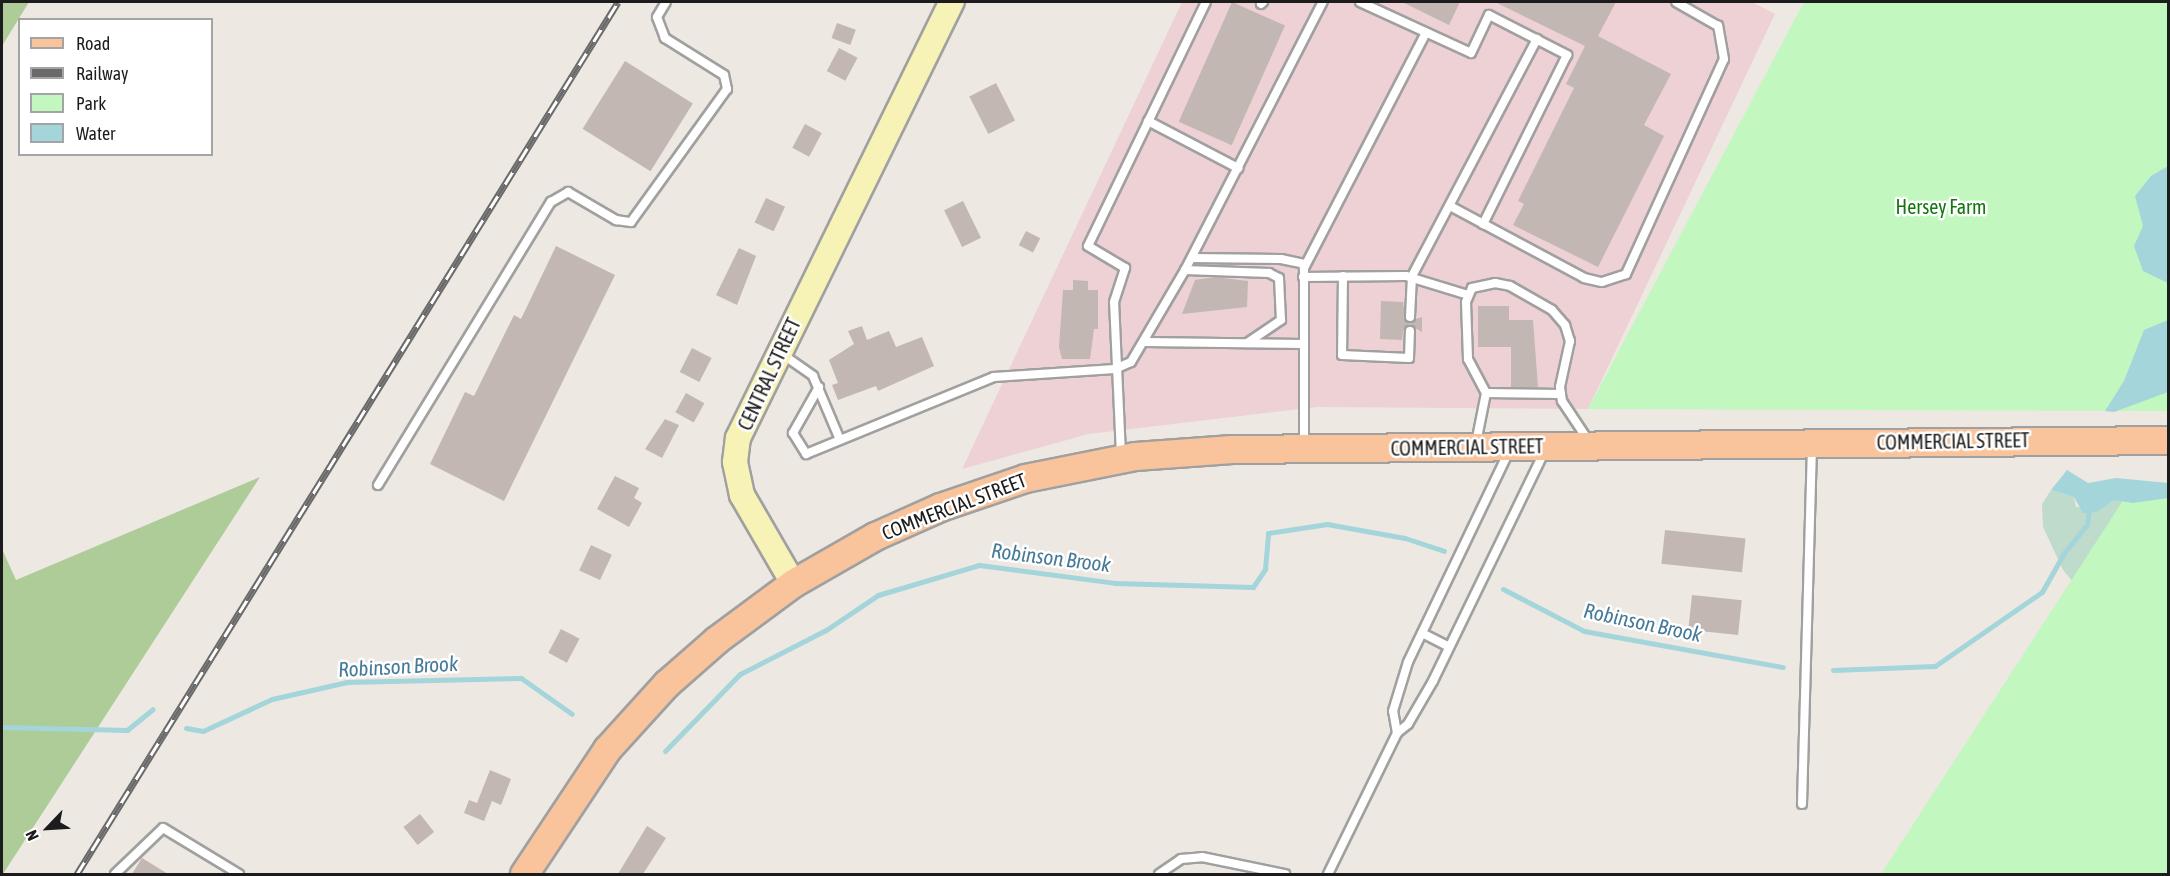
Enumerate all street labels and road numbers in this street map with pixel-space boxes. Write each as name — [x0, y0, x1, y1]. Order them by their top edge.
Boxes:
street label: CENTRAL STREET — [732, 314, 806, 434]
street label: COMMERCIAL STREET — [1876, 428, 2030, 454]
street label: COMMERCIAL STREET — [1390, 434, 1544, 460]
street label: COMMERCIAL STREET — [878, 467, 1030, 545]

